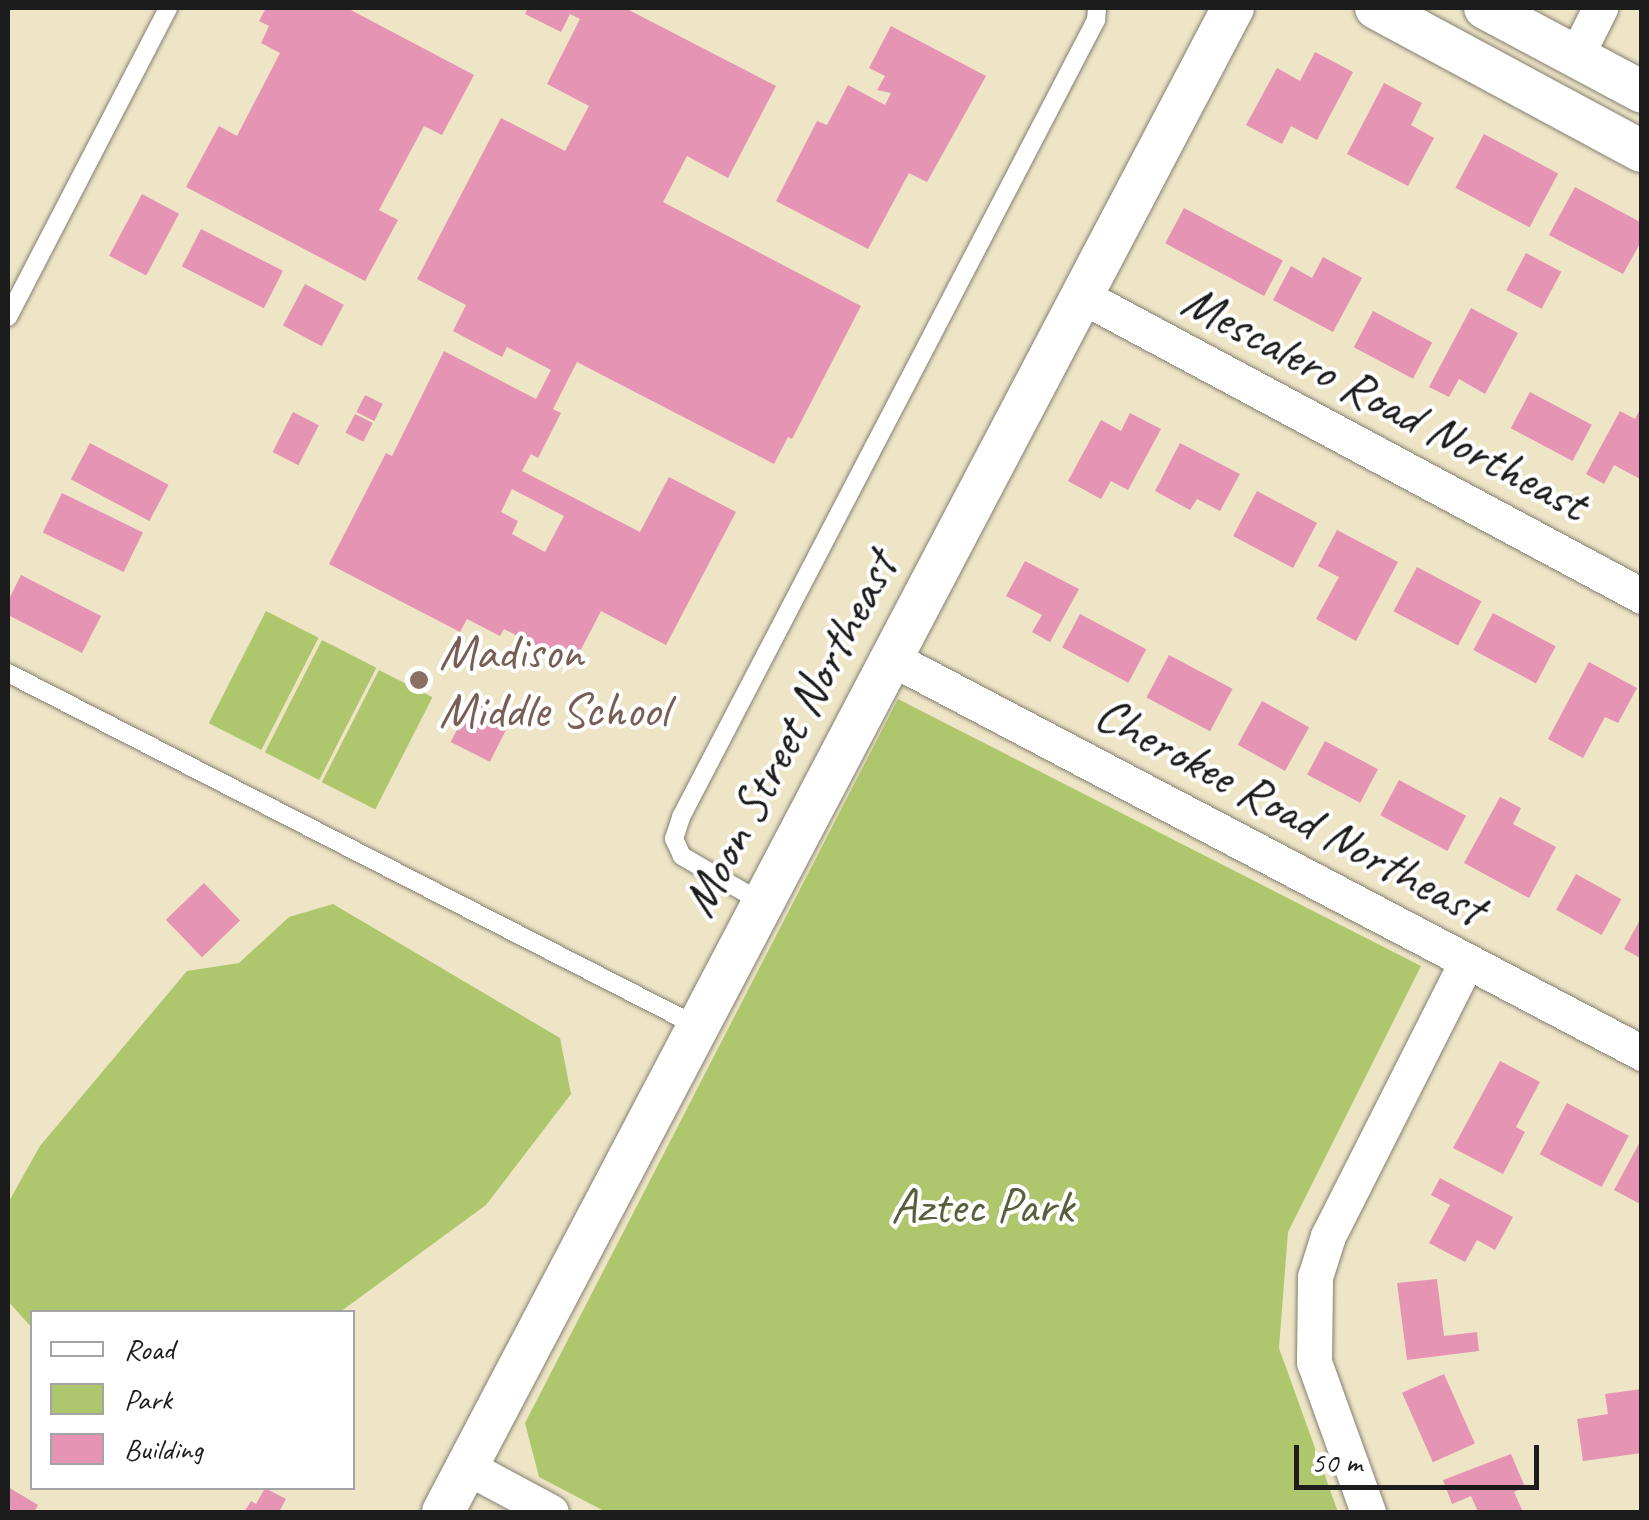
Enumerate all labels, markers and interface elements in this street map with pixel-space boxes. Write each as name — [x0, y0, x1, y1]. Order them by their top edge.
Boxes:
street label: Mescalero Road Northeast — [1172, 270, 1598, 534]
street label: Moon Street Northeast — [668, 542, 910, 926]
place label: Madison Middle School — [439, 621, 668, 738]
marker: Madison Middle School — [408, 669, 430, 691]
street label: Cherokee Road Northeast — [1085, 683, 1495, 939]
park label: Aztec Park — [890, 1176, 1074, 1236]
legend — [30, 1310, 355, 1490]
text: Road — [124, 1330, 174, 1368]
text: Park — [124, 1380, 172, 1418]
scale bar — [1299, 1425, 1544, 1487]
text: Building — [124, 1430, 203, 1468]
text: 50 m — [1311, 1443, 1362, 1481]

